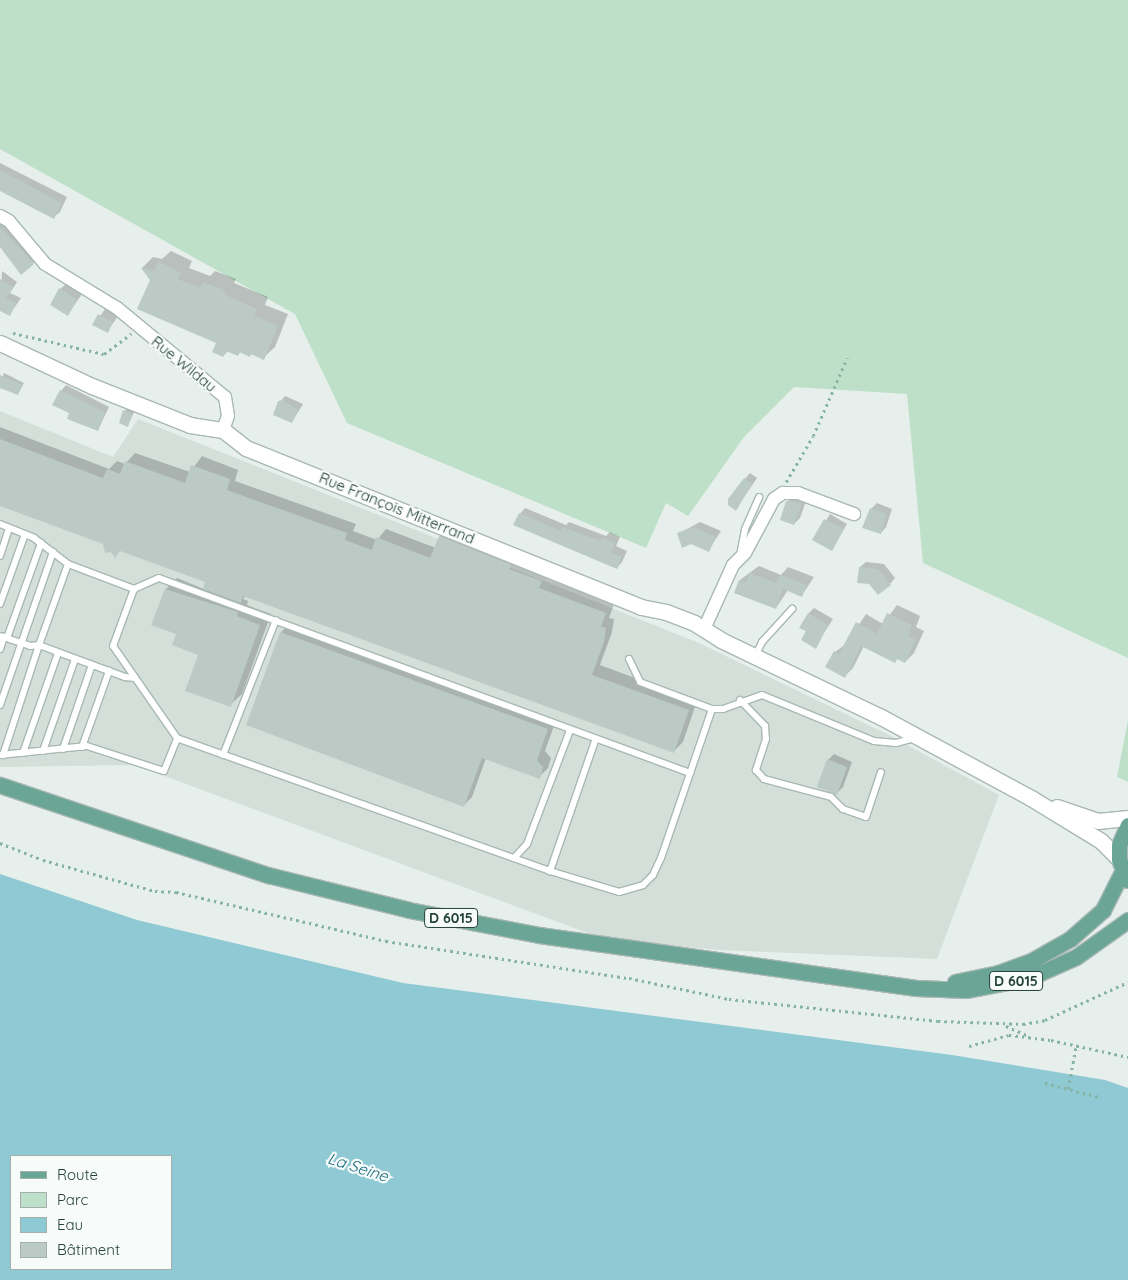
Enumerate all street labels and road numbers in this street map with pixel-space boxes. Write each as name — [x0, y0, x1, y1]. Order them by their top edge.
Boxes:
street label: Rue Wildau — [148, 332, 220, 396]
street label: Rue François Mitterrand — [317, 469, 477, 547]
road number: D 6015 — [424, 906, 478, 930]
road number: D 6015 — [988, 969, 1044, 992]

